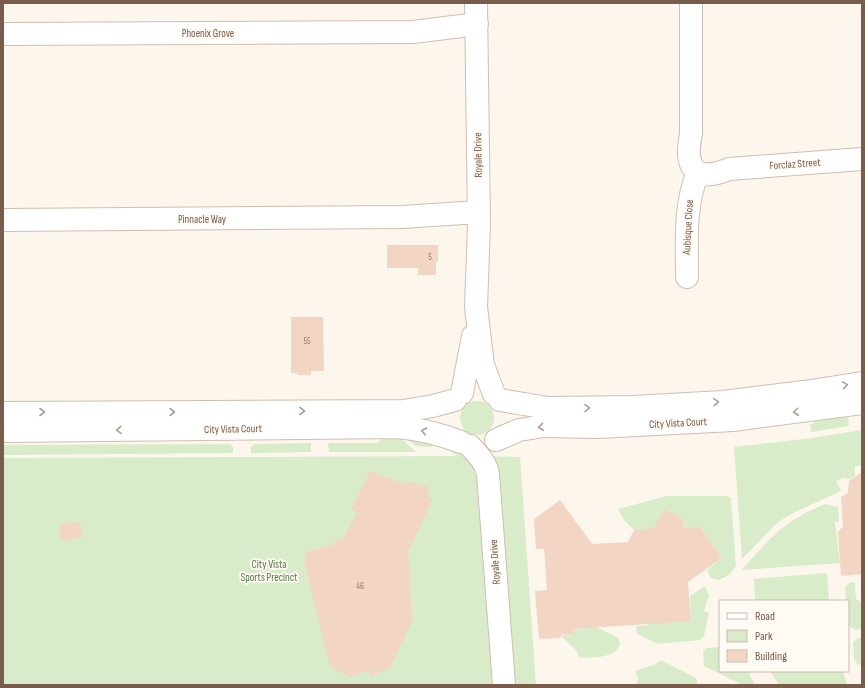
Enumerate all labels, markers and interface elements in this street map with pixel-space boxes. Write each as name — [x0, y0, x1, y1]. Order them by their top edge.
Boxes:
street label: Phoenix Grove — [182, 27, 234, 40]
street label: Royale Drive — [471, 132, 485, 178]
street label: Forclaz Street — [769, 156, 822, 172]
street label: Aubisque Close — [680, 199, 696, 256]
street label: Pinnacle Way — [178, 213, 227, 226]
house number: 5 — [428, 252, 432, 263]
house number: 55 — [303, 336, 311, 347]
one-way arrow — [842, 381, 848, 390]
one-way arrow — [713, 398, 719, 407]
one-way arrow — [584, 404, 590, 412]
one-way arrow — [299, 407, 305, 415]
one-way arrow — [793, 407, 799, 416]
one-way arrow — [39, 408, 45, 417]
one-way arrow — [169, 408, 175, 416]
street label: City Vista Court — [649, 415, 708, 431]
street label: City Vista Court — [204, 422, 263, 436]
one-way arrow — [538, 422, 544, 431]
one-way arrow — [116, 426, 122, 434]
one-way arrow — [421, 427, 427, 435]
street label: Royale Drive — [487, 539, 503, 585]
park label: City Vista Sports Precinct — [241, 558, 298, 584]
house number: 46 — [356, 581, 364, 592]
legend — [719, 600, 849, 672]
text: Road — [755, 609, 775, 624]
text: Park — [755, 629, 773, 644]
text: Building — [755, 649, 787, 664]

